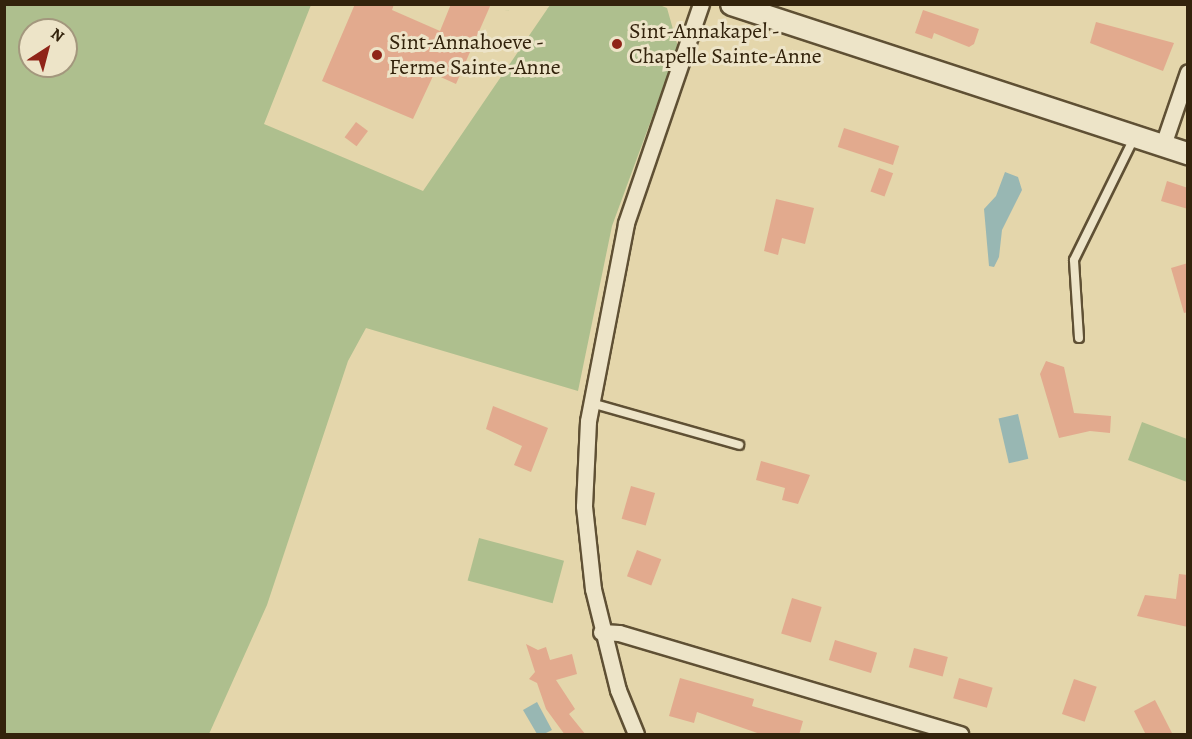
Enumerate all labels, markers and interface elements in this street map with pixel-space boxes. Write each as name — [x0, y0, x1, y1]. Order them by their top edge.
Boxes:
north arrow — [18, 18, 78, 78]
place label: Sint-Annakapel - Chapelle Sainte-Anne — [629, 18, 822, 70]
text: N — [46, 23, 69, 47]
place label: Sint-Annahoeve - Ferme Sainte-Anne — [389, 29, 561, 80]
marker: Sint-Annakapel - Chapelle Sainte-Anne — [610, 37, 624, 51]
marker: Sint-Annahoeve - Ferme Sainte-Anne — [370, 48, 384, 62]

